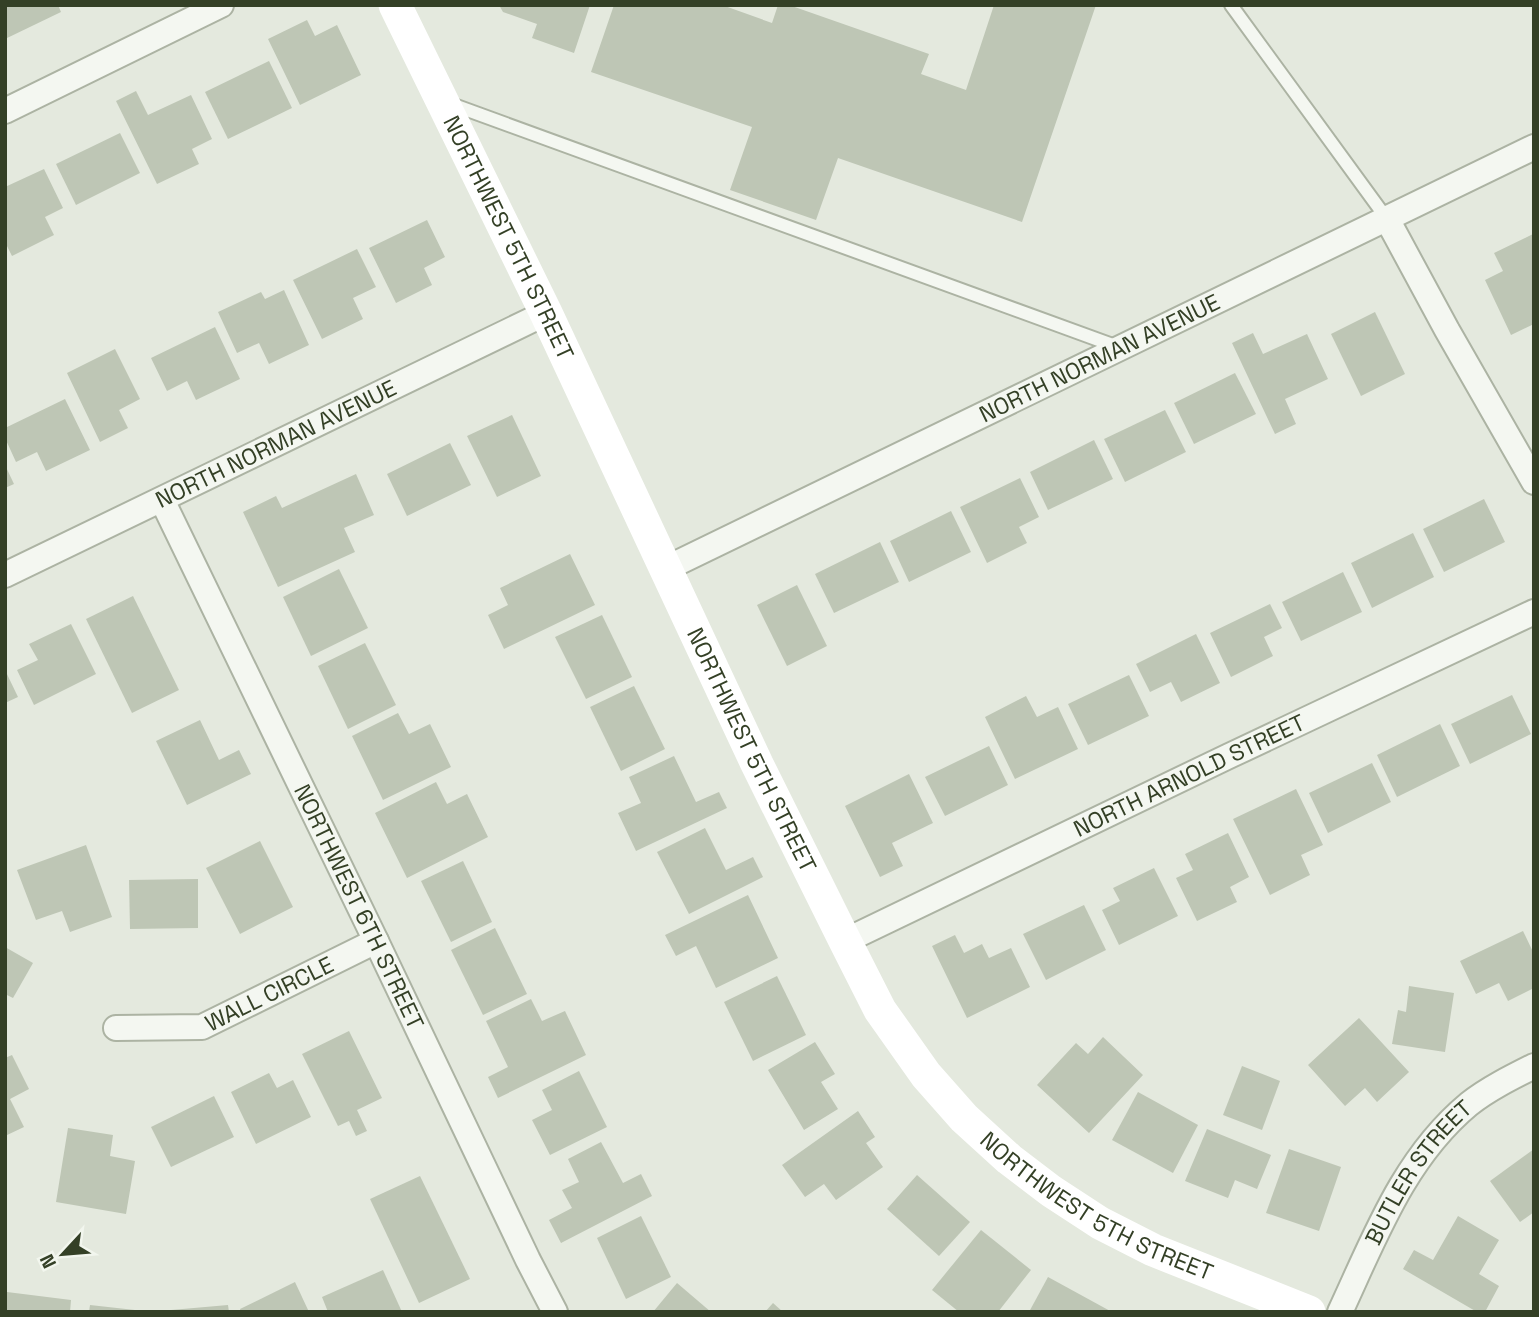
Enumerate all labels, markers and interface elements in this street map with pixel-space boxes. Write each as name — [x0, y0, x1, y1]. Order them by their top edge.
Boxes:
street label: NORTHWEST 5TH STREET — [437, 111, 581, 365]
street label: NORTH NORMAN AVENUE — [974, 287, 1225, 429]
street label: NORTH NORMAN AVENUE — [151, 373, 401, 515]
street label: NORTHWEST 5TH STREET — [680, 623, 823, 877]
street label: NORTH ARNOLD STREET — [1068, 707, 1310, 844]
street label: NORTHWEST 6TH STREET — [287, 779, 431, 1034]
street label: WALL CIRCLE — [200, 949, 339, 1038]
street label: BUTLER STREET — [1358, 1093, 1478, 1250]
street label: NORTHWEST 5TH STREET — [974, 1125, 1217, 1287]
north arrow — [28, 1219, 98, 1289]
text: N — [34, 1250, 62, 1272]

